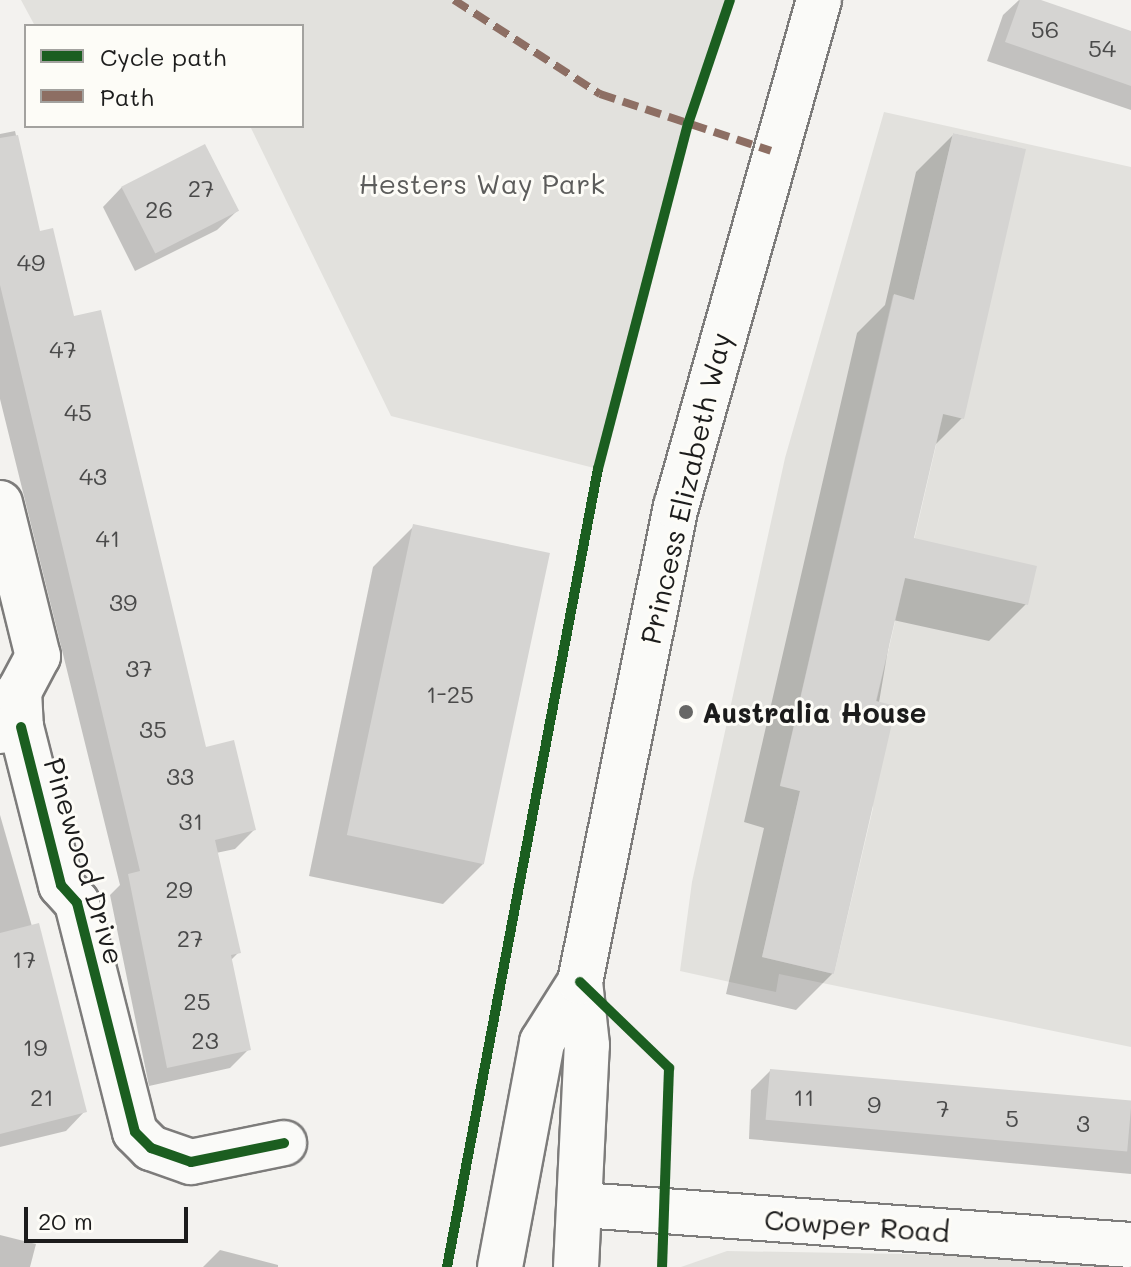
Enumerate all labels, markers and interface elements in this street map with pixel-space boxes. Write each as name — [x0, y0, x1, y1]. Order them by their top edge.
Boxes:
house number: 56 — [1031, 15, 1059, 43]
legend — [24, 24, 304, 128]
house number: 54 — [1088, 34, 1116, 62]
text: Cycle path — [100, 41, 226, 72]
text: Path — [100, 81, 154, 112]
park label: Hesters Way Park — [359, 166, 605, 200]
house number: 27 — [188, 174, 214, 202]
house number: 26 — [145, 195, 173, 223]
house number: 49 — [17, 248, 45, 276]
street label: Princess Elizabeth Way — [633, 329, 737, 647]
house number: 47 — [49, 335, 77, 363]
house number: 45 — [64, 398, 92, 426]
house number: 43 — [79, 462, 107, 490]
house number: 41 — [96, 524, 120, 552]
house number: 39 — [109, 588, 137, 616]
house number: 37 — [125, 654, 153, 682]
house number: 1-25 — [426, 680, 474, 708]
place label: Australia House — [702, 695, 927, 729]
marker: Australia House — [677, 703, 695, 721]
house number: 35 — [139, 715, 167, 743]
street label: Pinewood Drive — [38, 754, 132, 968]
house number: 33 — [166, 762, 194, 790]
house number: 31 — [179, 807, 203, 835]
house number: 29 — [165, 875, 193, 903]
house number: 27 — [177, 924, 203, 952]
house number: 17 — [12, 945, 36, 973]
house number: 25 — [183, 987, 211, 1015]
house number: 23 — [191, 1026, 219, 1054]
house number: 19 — [23, 1033, 47, 1061]
house number: 21 — [30, 1083, 54, 1111]
house number: 11 — [793, 1083, 815, 1111]
house number: 9 — [867, 1090, 881, 1118]
house number: 7 — [936, 1094, 950, 1122]
house number: 5 — [1005, 1104, 1019, 1132]
house number: 3 — [1076, 1109, 1090, 1137]
scale bar — [28, 1191, 192, 1241]
street label: Cowper Road — [763, 1202, 951, 1248]
text: 20 m — [38, 1205, 93, 1236]

